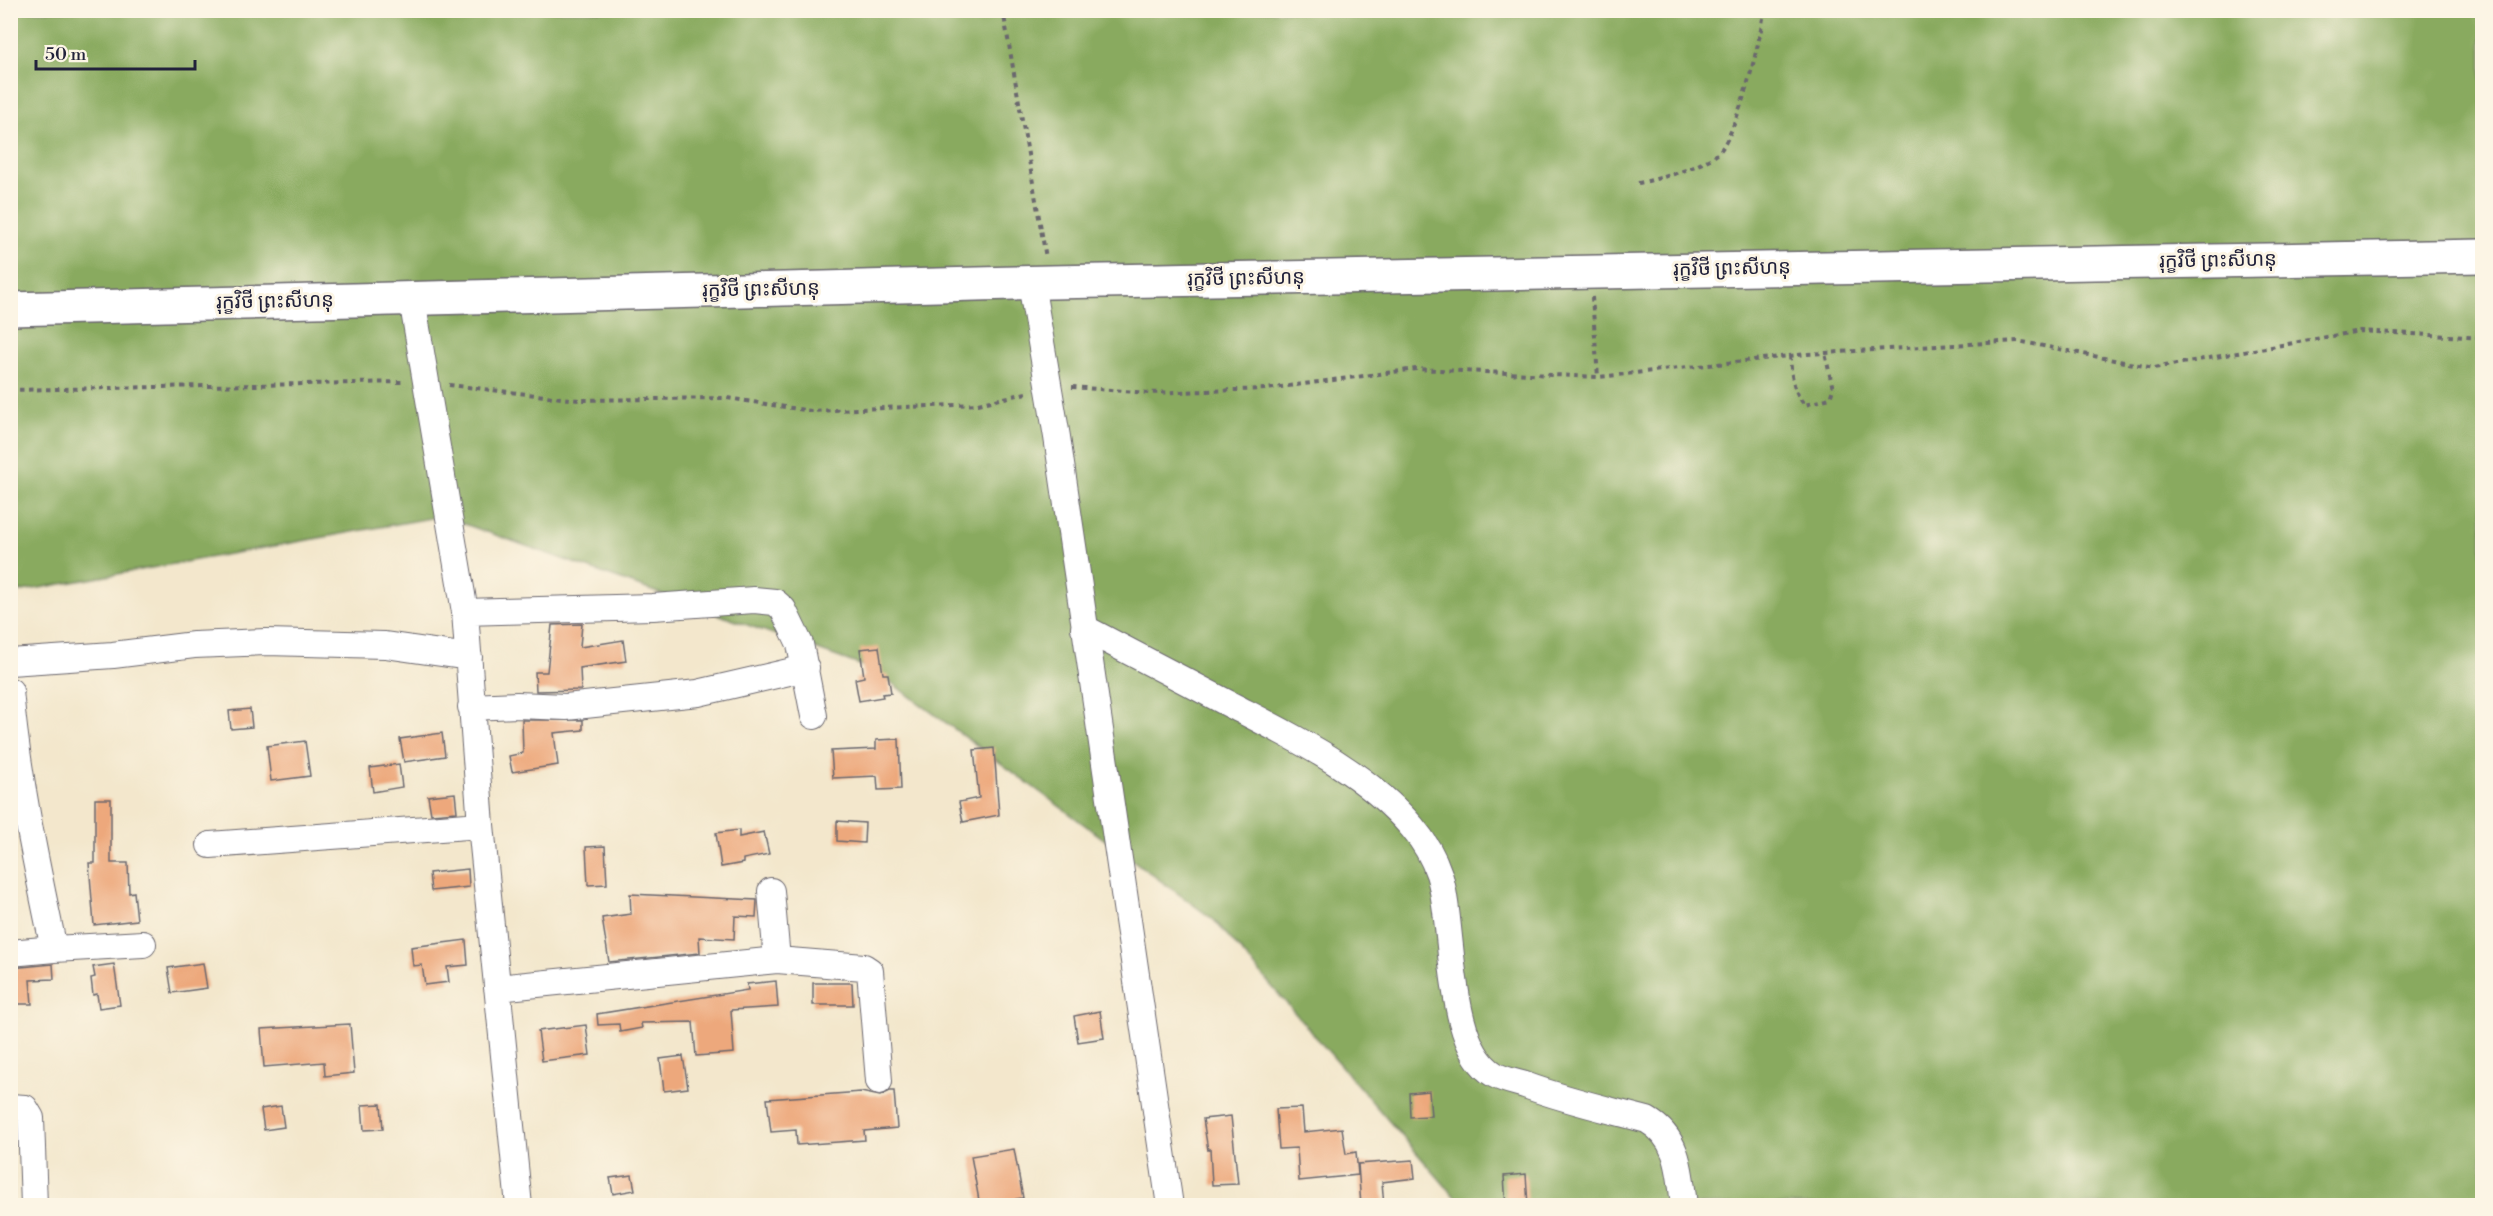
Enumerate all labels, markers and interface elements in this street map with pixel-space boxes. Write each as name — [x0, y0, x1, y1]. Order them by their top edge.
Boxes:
scale bar — [36, 33, 195, 71]
text: 50 m — [45, 43, 87, 66]
street label: រុក្ខវិថី ព្រះសីហនុ — [2159, 246, 2277, 275]
street label: រុក្ខវិថី ព្រះសីហនុ — [1673, 254, 1791, 283]
street label: រុក្ខវិថី ព្រះសីហនុ — [1187, 264, 1305, 293]
street label: រុក្ខវិថី ព្រះសីហនុ — [702, 275, 820, 304]
street label: រុក្ខវិថី ព្រះសីហនុ — [216, 287, 334, 316]

